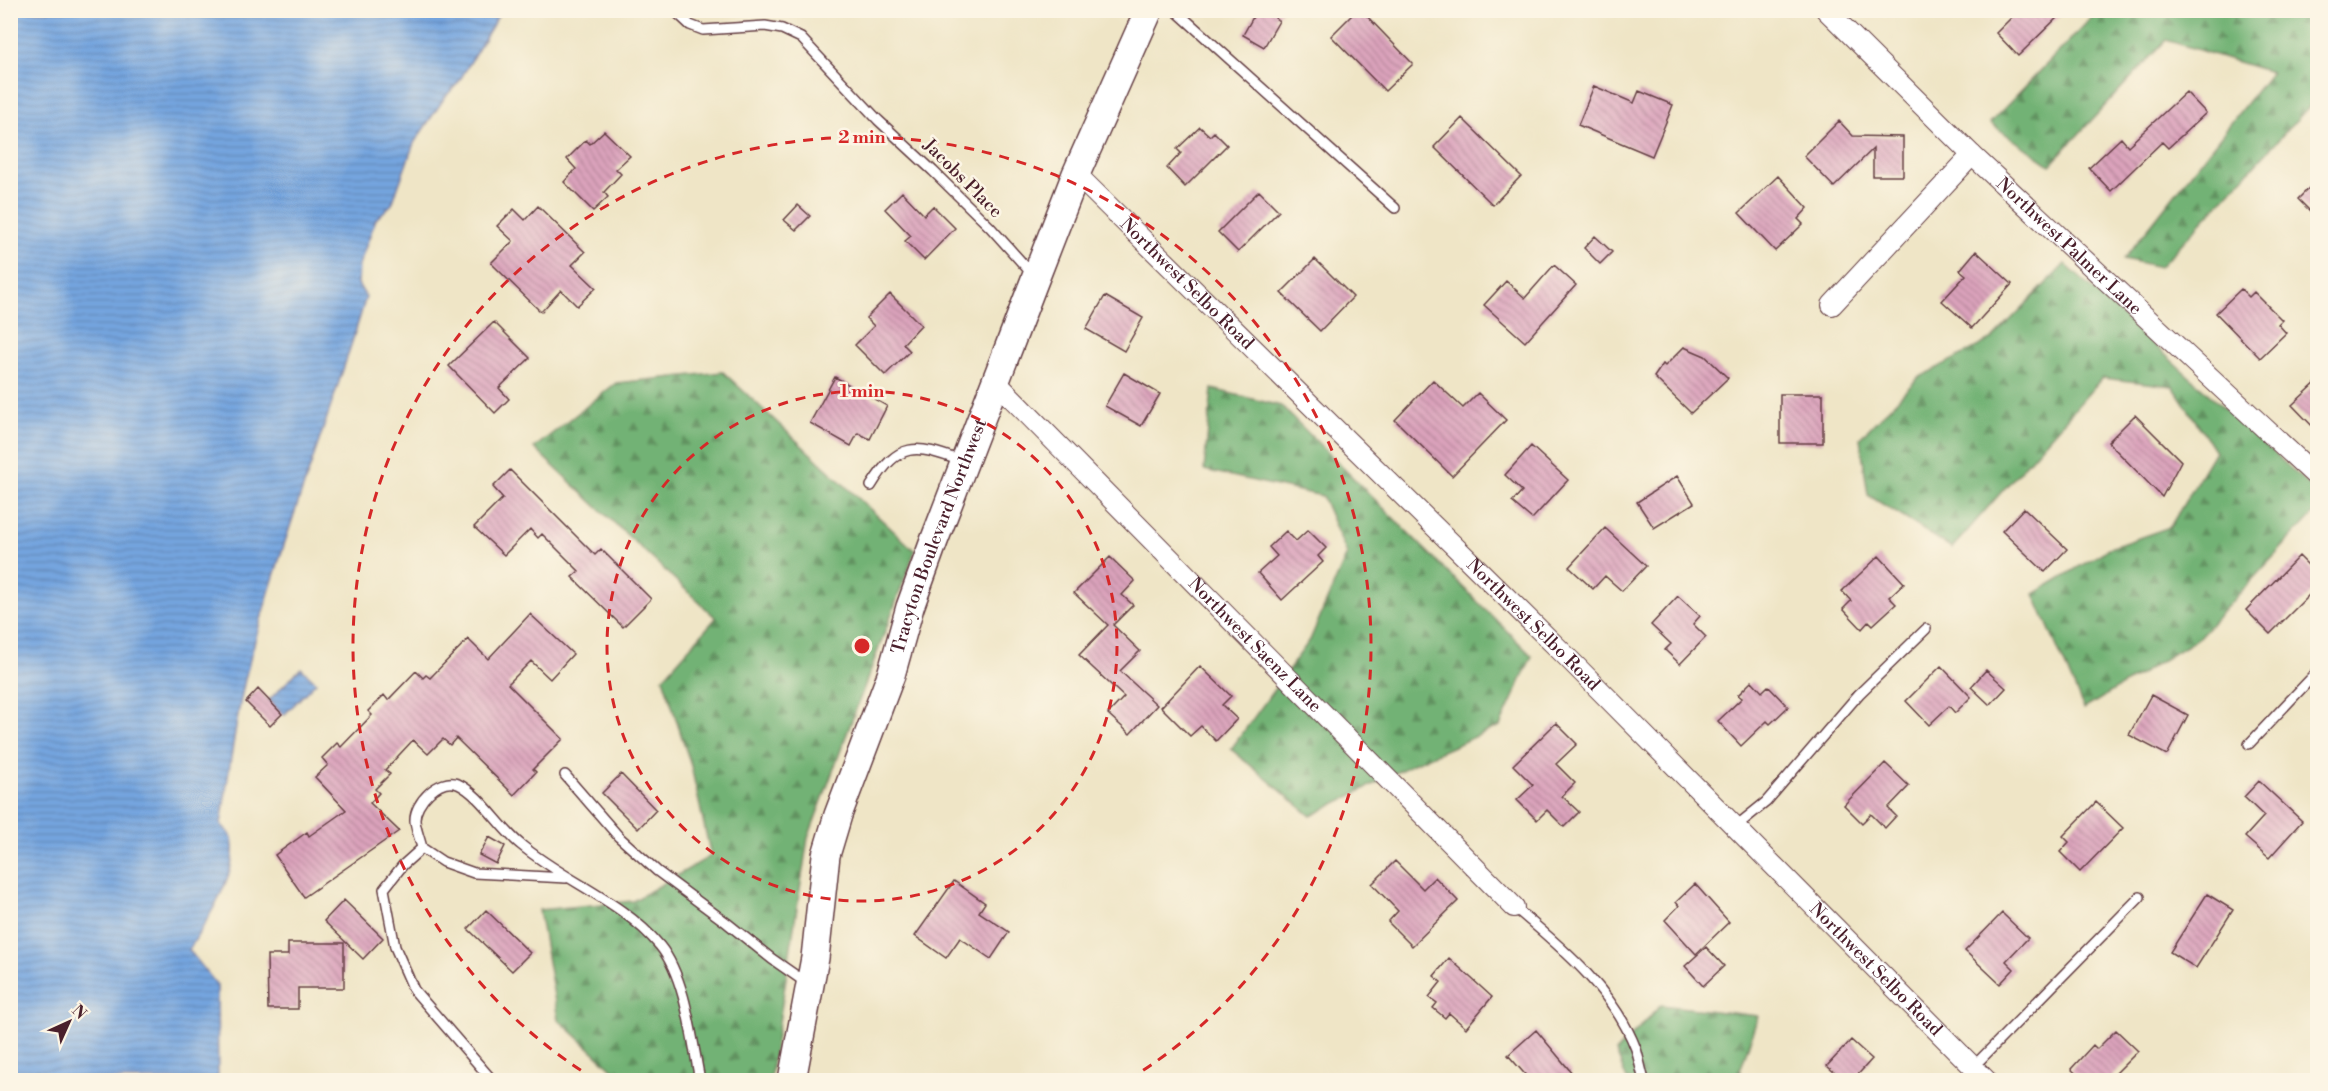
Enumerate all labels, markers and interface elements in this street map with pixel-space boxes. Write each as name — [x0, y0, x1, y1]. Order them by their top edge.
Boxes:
text: 2 min — [838, 126, 886, 149]
street label: Jacobs Place — [917, 133, 1007, 223]
street label: Northwest Palmer Lane — [1991, 173, 2147, 320]
street label: Northwest Selbo Road — [1115, 213, 1259, 355]
text: 1 min — [840, 380, 884, 403]
street label: Tracyton Boulevard Northwest — [886, 415, 992, 657]
street label: Northwest Selbo Road — [1461, 554, 1605, 696]
street label: Northwest Saenz Lane — [1183, 573, 1327, 717]
centre of rings — [852, 636, 872, 656]
street label: Northwest Selbo Road — [1805, 898, 1947, 1042]
north arrow — [39, 992, 99, 1052]
text: N — [67, 1001, 91, 1024]

